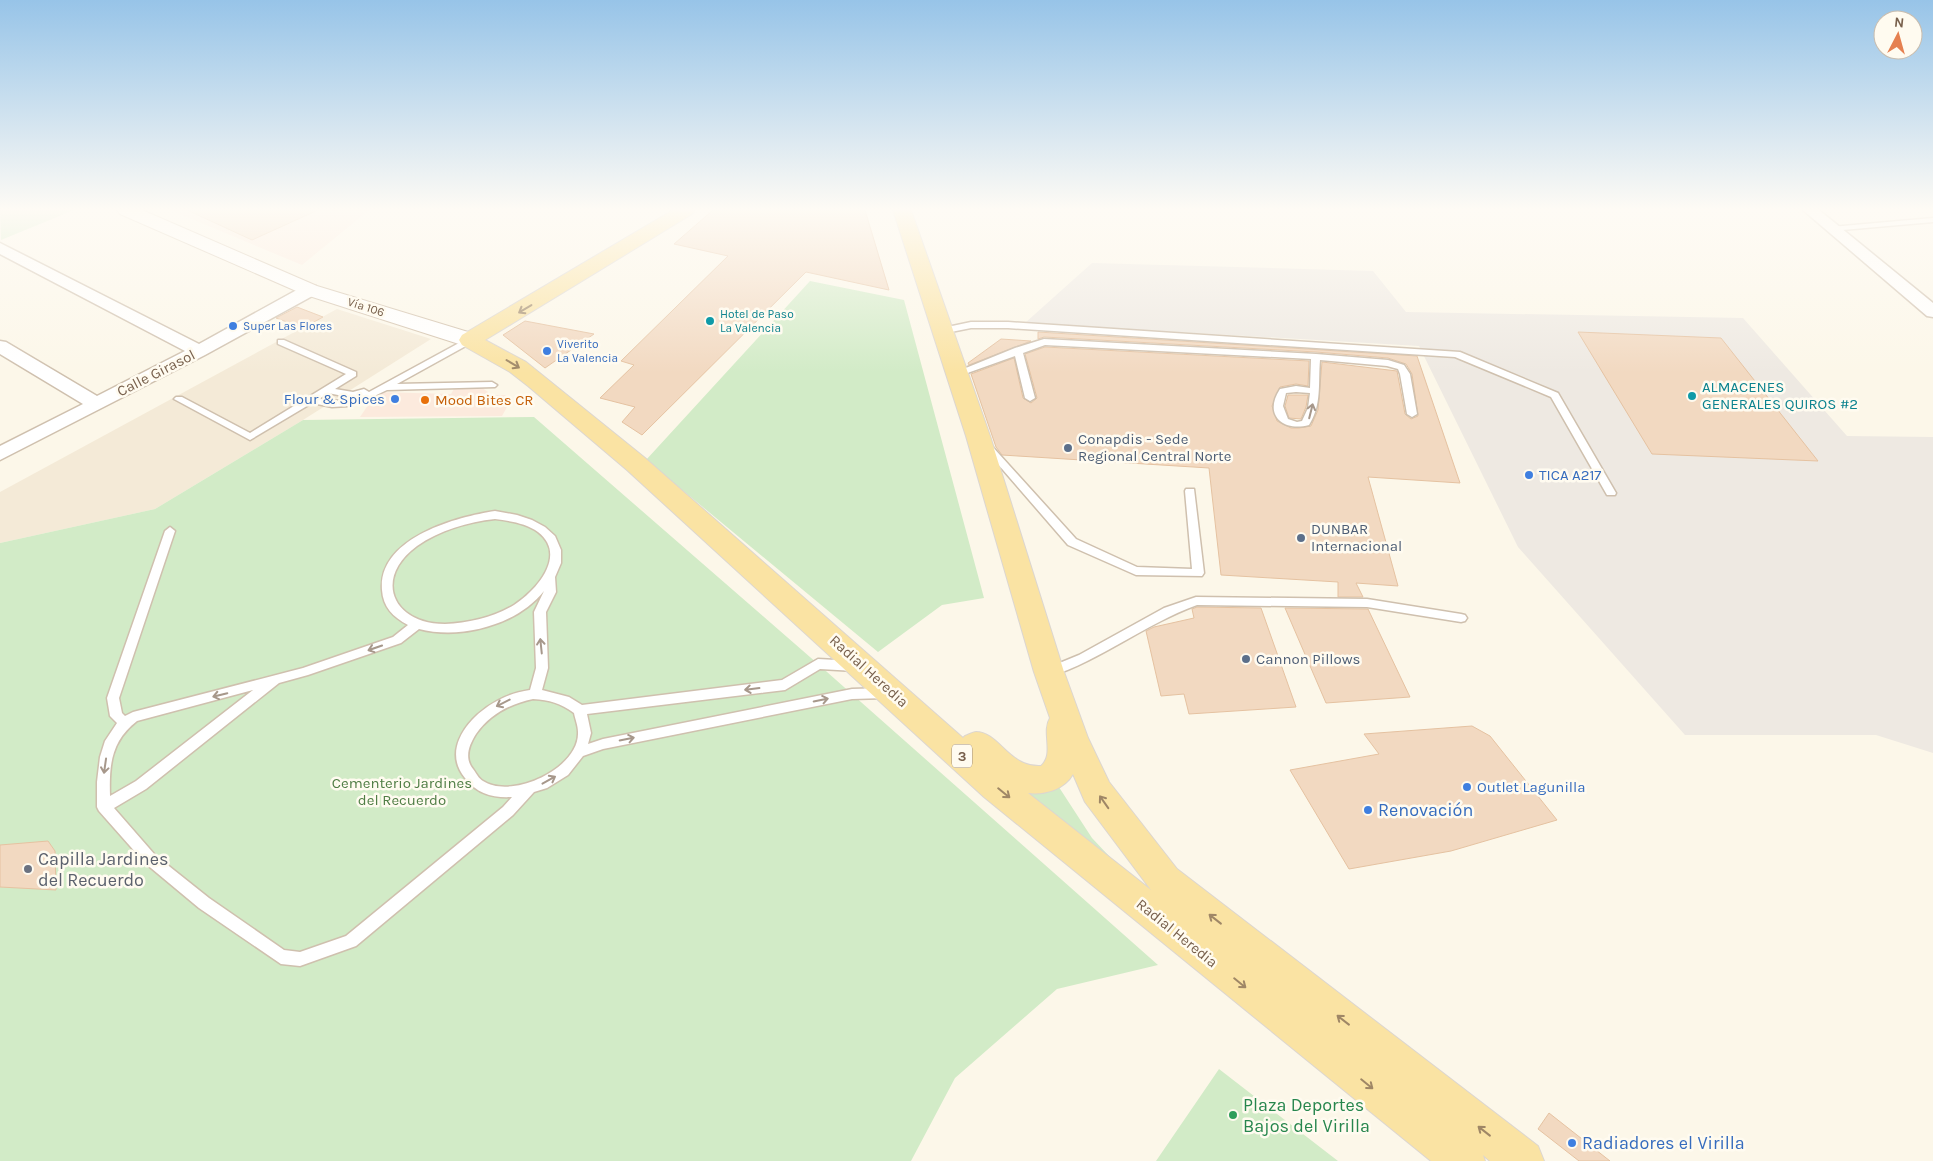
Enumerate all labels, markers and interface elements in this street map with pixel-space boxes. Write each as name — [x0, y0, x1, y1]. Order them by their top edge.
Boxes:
north arrow — [1873, 10, 1923, 60]
text: N — [1893, 14, 1905, 32]
street label: Vía 106 — [346, 295, 386, 320]
one-way arrow — [519, 304, 533, 314]
place label: Hotel de Paso La Valencia — [720, 307, 794, 335]
marker: Hotel de Paso La Valencia — [704, 315, 716, 327]
place label: Super Las Flores — [243, 319, 332, 333]
marker: Super Las Flores — [227, 320, 239, 332]
place label: Viverito La Valencia — [557, 337, 618, 365]
marker: Viverito La Valencia — [541, 345, 553, 357]
street label: Calle Girasol — [114, 346, 198, 400]
one-way arrow — [505, 360, 519, 370]
place label: ALMACENES GENERALES QUIROS #2 — [1702, 378, 1858, 413]
place label: Flour & Spices — [284, 390, 385, 408]
marker: ALMACENES GENERALES QUIROS #2 — [1686, 390, 1698, 402]
place label: Mood Bites CR — [435, 391, 534, 409]
marker: Flour & Spices — [389, 393, 401, 405]
marker: Mood Bites CR — [419, 394, 431, 406]
one-way arrow — [1307, 404, 1316, 420]
place label: Conapdis - Sede Regional Central Norte — [1078, 430, 1231, 465]
marker: Conapdis - Sede Regional Central Norte — [1062, 442, 1074, 454]
place label: TICA A217 — [1539, 466, 1601, 484]
marker: TICA A217 — [1523, 469, 1535, 481]
place label: DUNBAR Internacional — [1311, 520, 1402, 555]
marker: DUNBAR Internacional — [1295, 532, 1307, 544]
street label: Radial Heredia — [826, 631, 912, 711]
one-way arrow — [536, 638, 546, 654]
one-way arrow — [368, 644, 383, 653]
place label: Cannon Pillows — [1256, 650, 1361, 668]
marker: Cannon Pillows — [1240, 653, 1252, 665]
one-way arrow — [745, 684, 761, 694]
one-way arrow — [212, 691, 228, 700]
one-way arrow — [812, 695, 828, 704]
one-way arrow — [496, 699, 511, 708]
one-way arrow — [619, 734, 635, 743]
road number: 3 — [952, 744, 972, 768]
one-way arrow — [100, 757, 110, 773]
park label: Cementerio Jardines del Recuerdo — [332, 774, 472, 809]
one-way arrow — [541, 775, 556, 785]
place label: Outlet Lagunilla — [1477, 778, 1586, 796]
marker: Outlet Lagunilla — [1461, 781, 1473, 793]
one-way arrow — [997, 788, 1010, 799]
one-way arrow — [1099, 795, 1109, 809]
place label: Renovación — [1378, 799, 1473, 821]
marker: Renovación — [1362, 804, 1374, 816]
place label: Capilla Jardines del Recuerdo — [38, 848, 168, 891]
marker: Capilla Jardines del Recuerdo — [22, 863, 34, 875]
street label: Radial Heredia — [1133, 895, 1221, 971]
one-way arrow — [1208, 914, 1222, 924]
one-way arrow — [1233, 977, 1246, 988]
one-way arrow — [1337, 1014, 1350, 1025]
one-way arrow — [1360, 1078, 1373, 1089]
place label: Plaza Deportes Bajos del Virilla — [1243, 1094, 1370, 1137]
marker: Plaza Deportes Bajos del Virilla — [1227, 1109, 1239, 1121]
one-way arrow — [1478, 1125, 1491, 1136]
place label: Radiadores el Virilla — [1582, 1132, 1745, 1154]
marker: Radiadores el Virilla — [1566, 1137, 1578, 1149]

